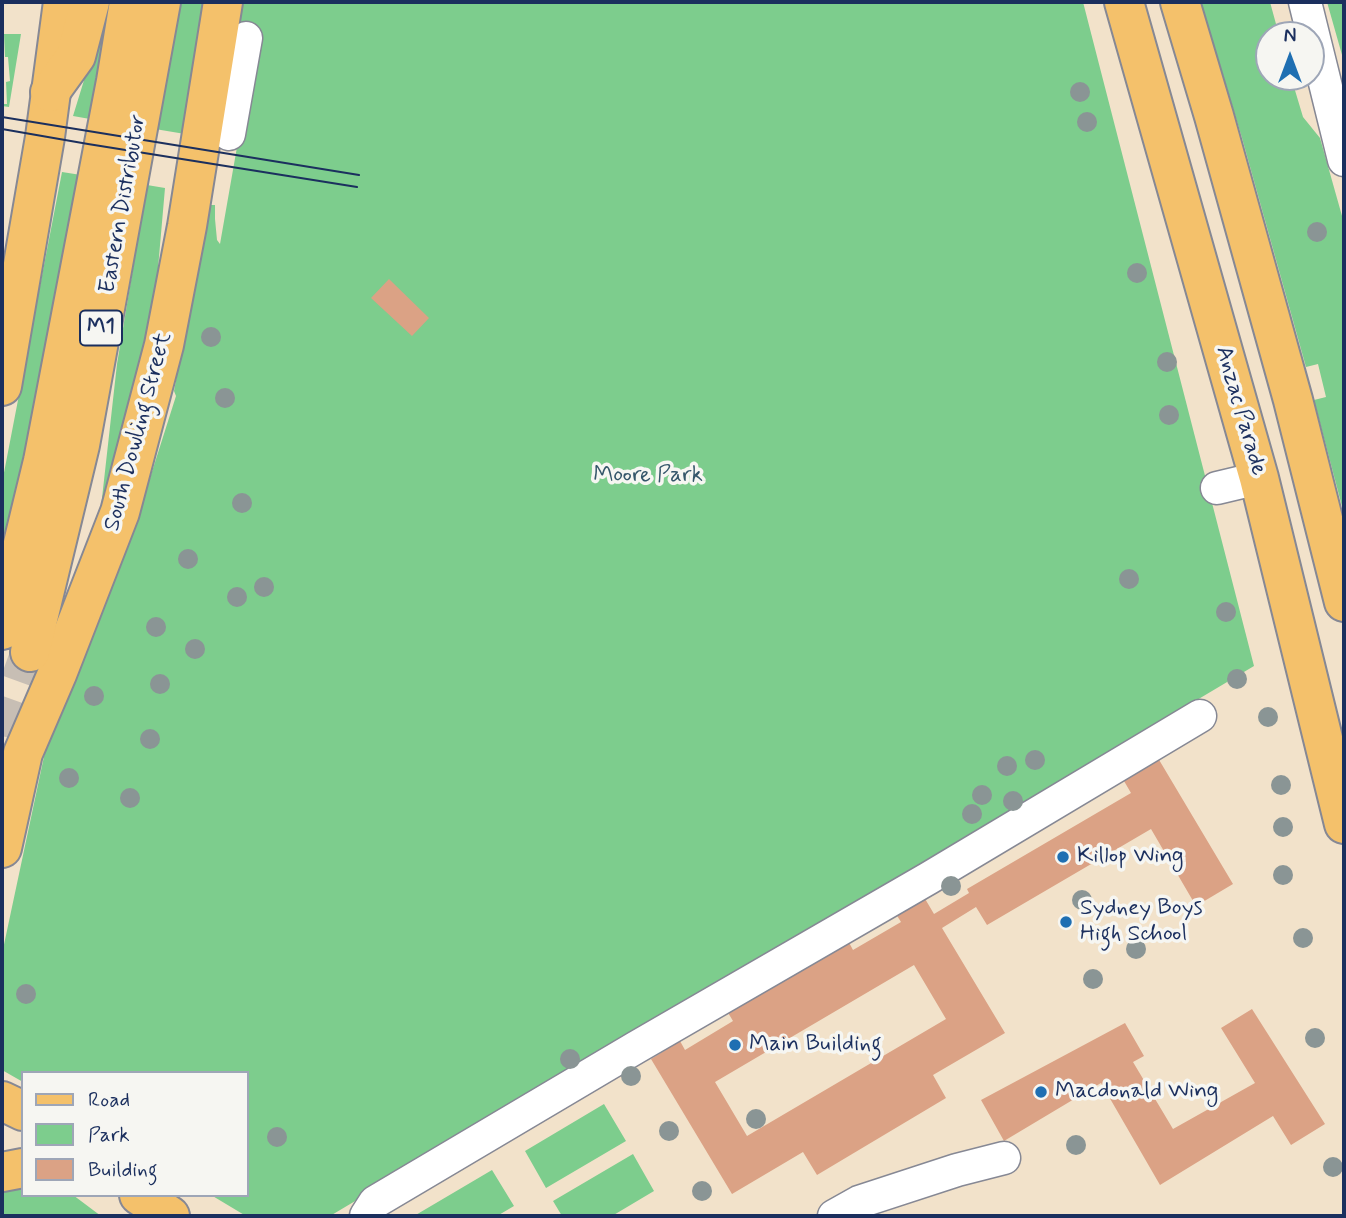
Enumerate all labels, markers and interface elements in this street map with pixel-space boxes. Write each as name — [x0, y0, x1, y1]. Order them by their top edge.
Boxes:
north arrow — [1255, 21, 1325, 91]
text: N — [1284, 24, 1296, 49]
street label: Eastern Distributor — [95, 112, 153, 296]
road number: M1 — [80, 310, 122, 346]
street label: South Dowling Street — [99, 330, 179, 534]
street label: Anzac Parade — [1208, 343, 1272, 479]
park label: Moore Park — [593, 462, 703, 490]
place label: Killop Wing — [1077, 843, 1184, 871]
marker: Killop Wing — [1055, 849, 1071, 865]
place label: Sydney Boys High School — [1080, 895, 1202, 949]
marker: Sydney Boys High School — [1058, 914, 1074, 930]
place label: Main Building — [749, 1031, 882, 1059]
marker: Main Building — [727, 1037, 743, 1053]
legend — [21, 1071, 248, 1197]
place label: Macdonald Wing — [1055, 1078, 1218, 1106]
marker: Macdonald Wing — [1033, 1084, 1049, 1100]
text: Road — [88, 1086, 130, 1114]
text: Park — [88, 1121, 130, 1149]
text: Building — [88, 1156, 158, 1184]

